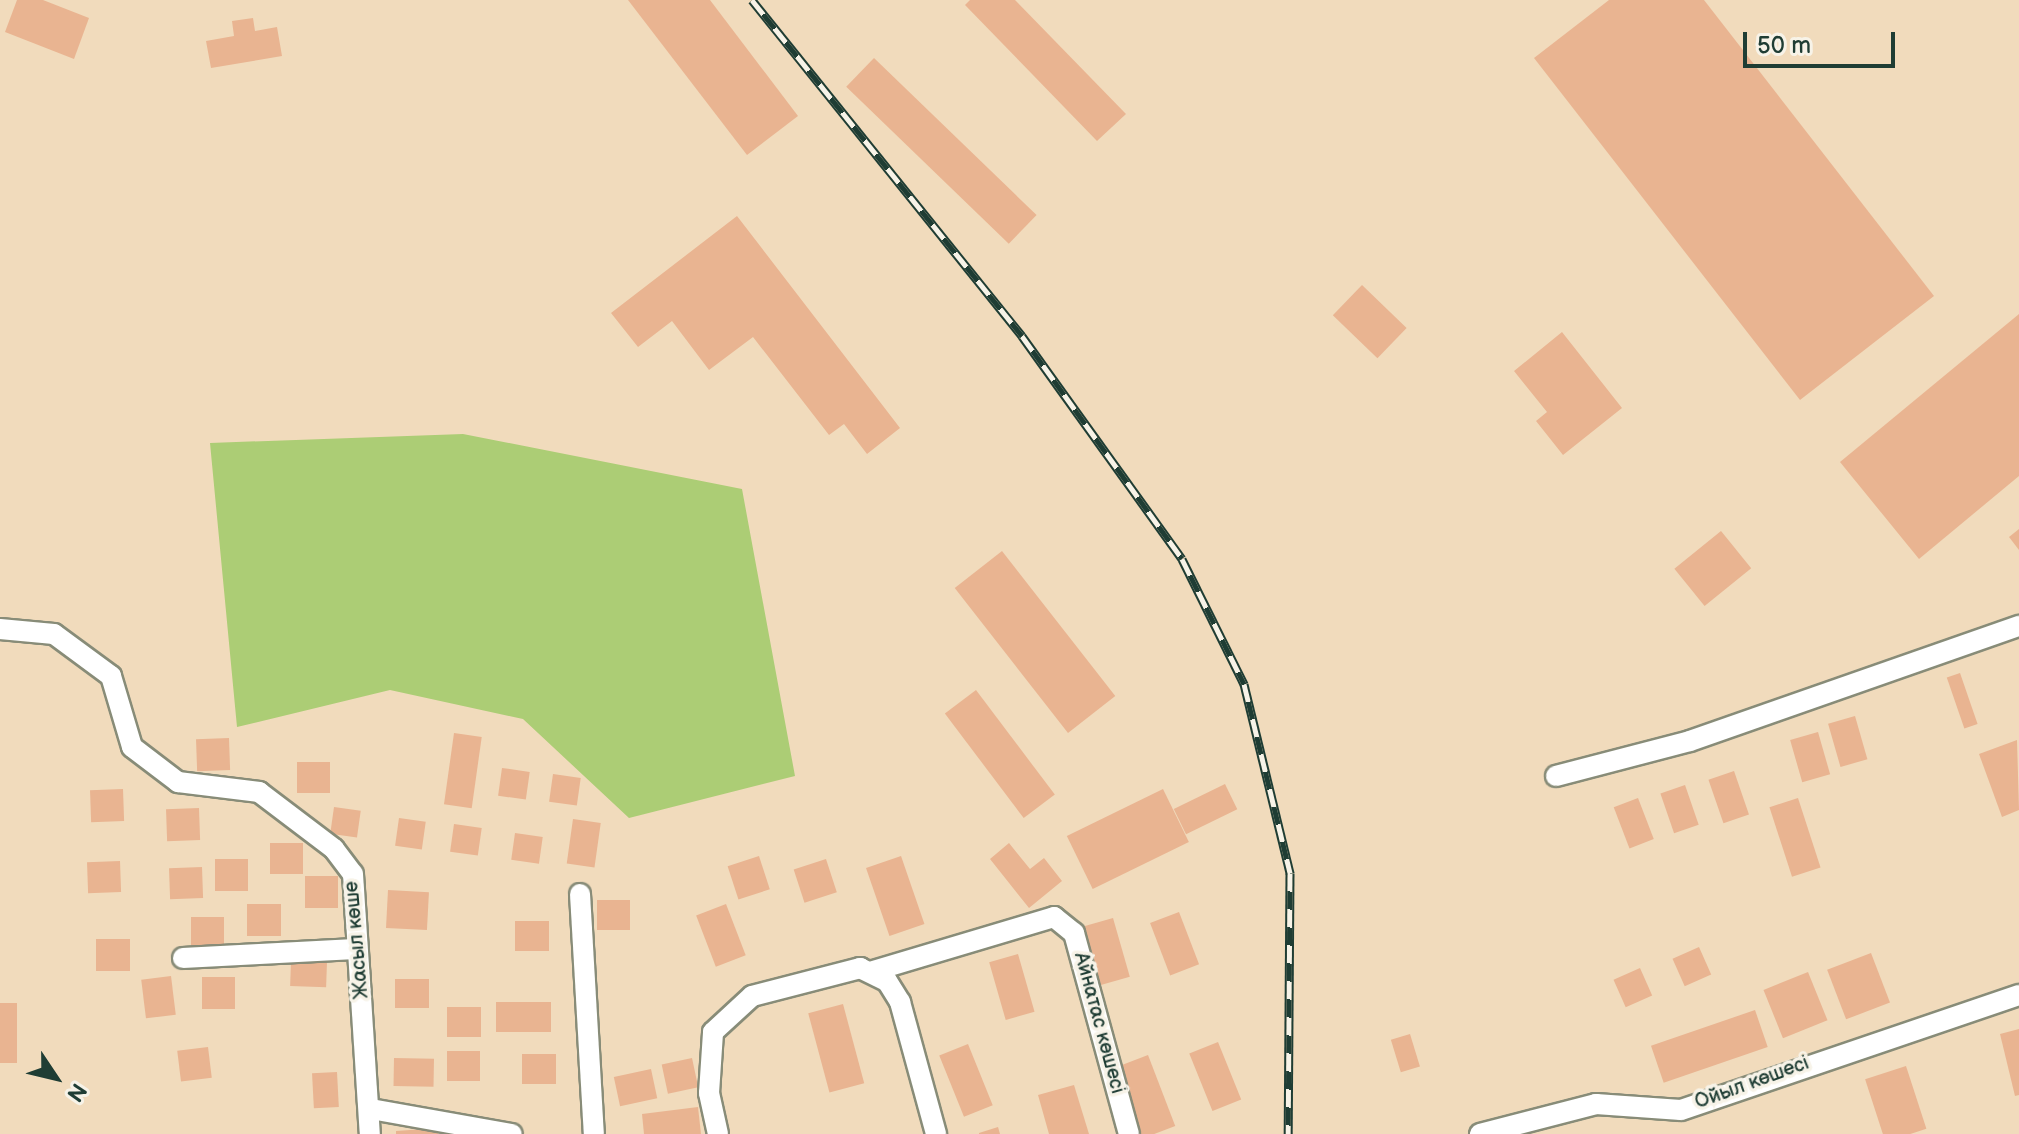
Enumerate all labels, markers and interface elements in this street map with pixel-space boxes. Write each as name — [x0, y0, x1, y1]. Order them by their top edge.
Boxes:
scale bar — [1747, 16, 1899, 66]
text: 50 m — [1757, 31, 1811, 60]
street label: Жасыл көше — [340, 880, 374, 1000]
street label: Айнатас көшесі — [1069, 950, 1129, 1096]
north arrow — [16, 1038, 96, 1118]
street label: Ойыл көшесі — [1692, 1051, 1812, 1115]
text: N — [60, 1078, 92, 1107]

